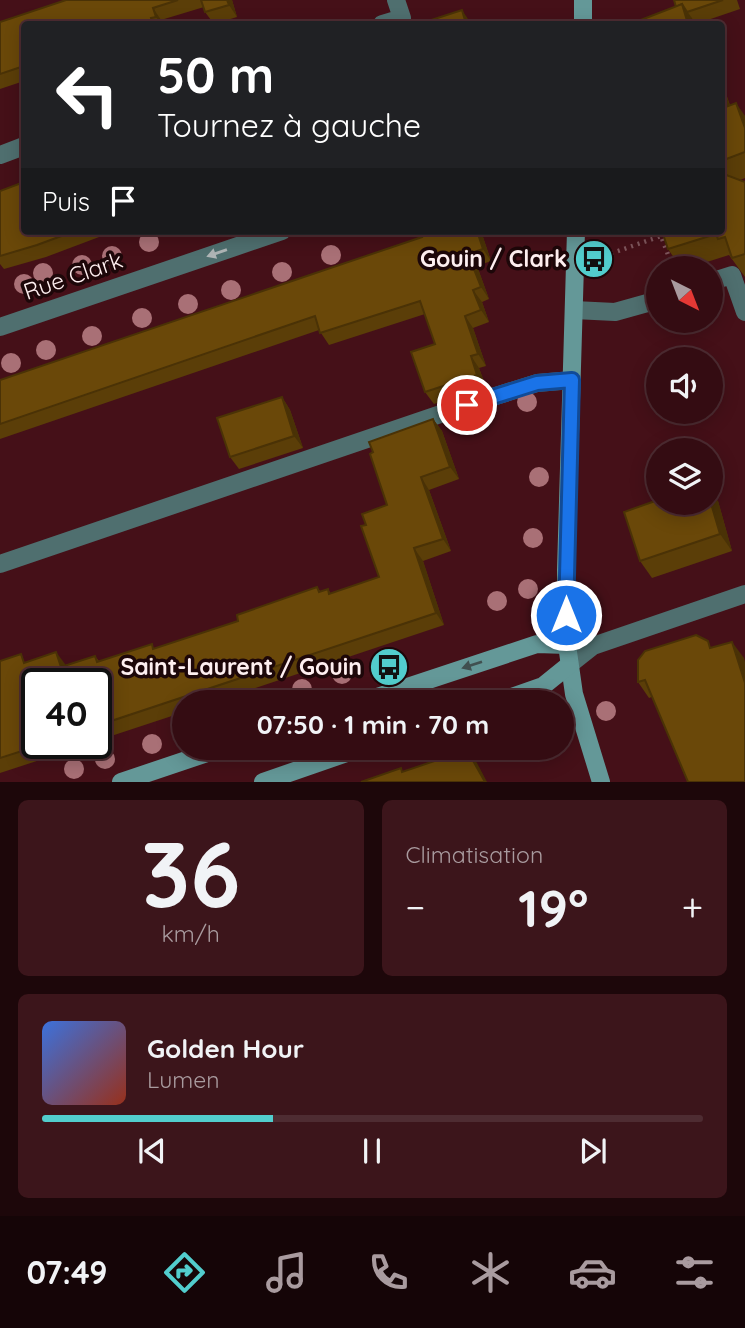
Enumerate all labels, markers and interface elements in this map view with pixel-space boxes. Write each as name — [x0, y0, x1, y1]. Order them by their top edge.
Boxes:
text: 50 m — [157, 44, 274, 105]
icon: left — [42, 49, 133, 140]
text: Tournez à gauche — [157, 105, 421, 145]
icon: arrive — [104, 182, 142, 220]
text: Puis — [42, 185, 90, 218]
bus stop icon: Gouin / Clark — [573, 238, 615, 280]
place label: Gouin / Clark — [420, 244, 567, 273]
street label: Rue Clark — [19, 245, 126, 306]
one-way arrow — [207, 248, 228, 259]
north arrow — [646, 256, 723, 332]
map controls — [646, 256, 723, 515]
button: sound — [646, 347, 723, 424]
pin — [437, 375, 497, 435]
icon: arrive — [448, 386, 486, 424]
button: layers — [646, 438, 723, 515]
position arrow — [529, 578, 603, 652]
bus stop icon: Saint-Laurent / Gouin — [368, 646, 410, 688]
place label: Saint-Laurent / Gouin — [120, 652, 362, 681]
one-way arrow — [461, 660, 482, 671]
speed limit sign: 40 — [21, 668, 112, 759]
text: 07:50 · 1 min · 70 m — [257, 708, 489, 741]
text: 36 — [141, 816, 240, 930]
text: Climatisation — [406, 840, 543, 869]
text: 19° — [518, 875, 589, 940]
text: − — [406, 883, 425, 931]
text: + — [682, 883, 703, 931]
text: km/h — [162, 919, 220, 948]
text: Golden Hour — [147, 1032, 304, 1065]
text: Lumen — [147, 1065, 220, 1094]
icon: previous — [133, 1132, 171, 1170]
icon: pause — [353, 1132, 391, 1170]
icon: next — [574, 1132, 612, 1170]
icon: directions — [160, 1248, 209, 1297]
icon: music — [262, 1248, 311, 1297]
icon: phone — [364, 1248, 413, 1297]
icon: climate — [466, 1248, 515, 1297]
icon: car — [568, 1248, 617, 1297]
icon: filters — [670, 1248, 719, 1297]
text: 07:49 — [26, 1252, 107, 1292]

